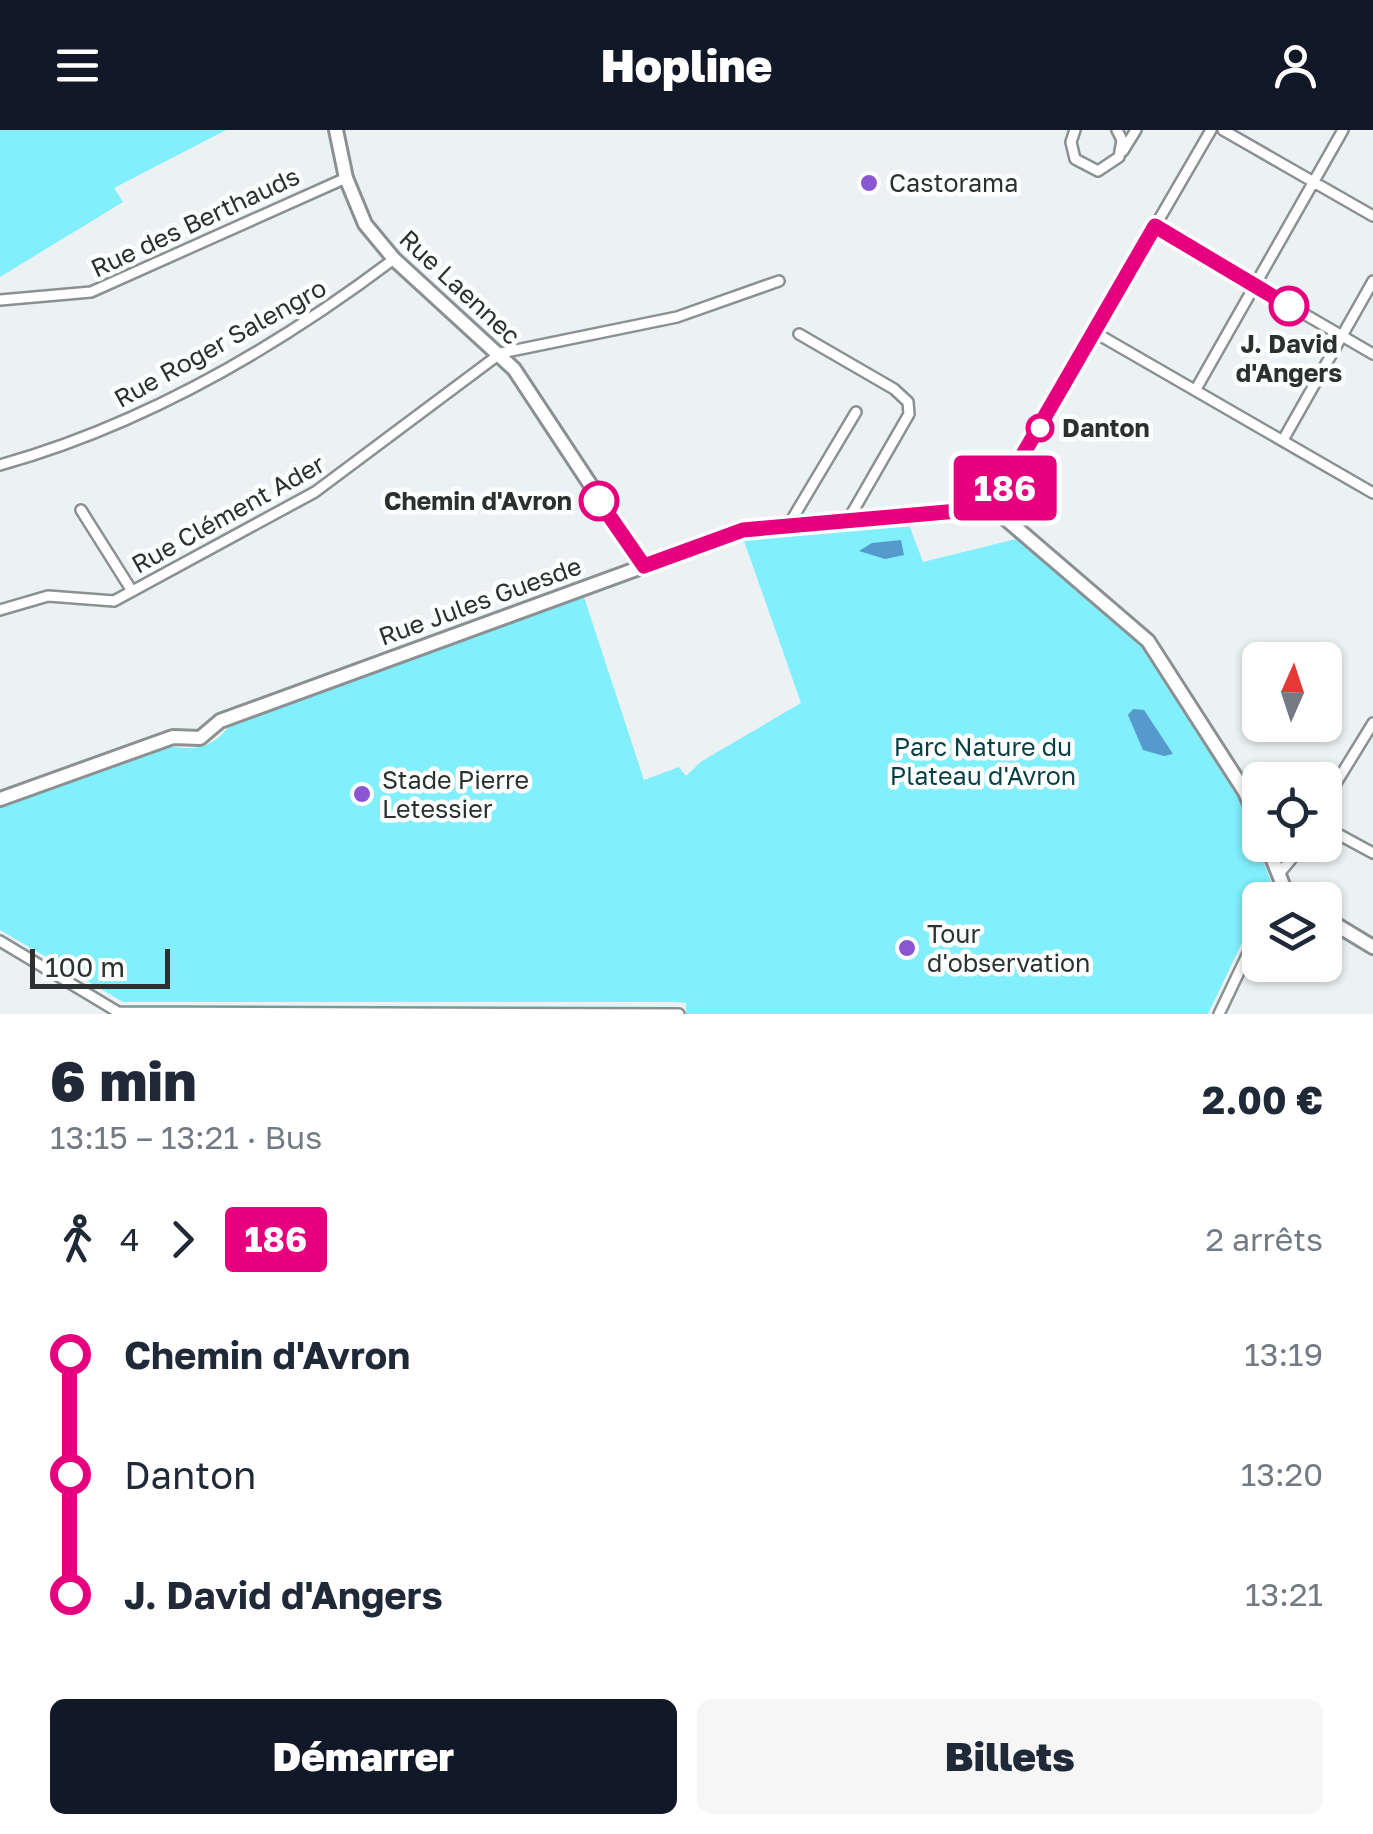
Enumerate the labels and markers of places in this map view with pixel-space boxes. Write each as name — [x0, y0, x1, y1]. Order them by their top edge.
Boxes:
place label: Castorama — [889, 167, 1018, 198]
marker: Castorama — [858, 172, 880, 194]
marker: J. David d'Angers — [1270, 287, 1308, 325]
place label: J. David d'Angers — [1236, 328, 1342, 388]
place label: Danton — [1062, 412, 1150, 443]
marker: Danton — [1027, 415, 1053, 441]
marker: Chemin d'Avron — [580, 482, 618, 520]
place label: Chemin d'Avron — [384, 485, 572, 516]
place label: Stade Pierre Letessier — [382, 764, 529, 824]
marker: Stade Pierre Letessier — [351, 783, 373, 805]
place label: Tour d'observation — [927, 918, 1090, 978]
marker: Tour d'observation — [896, 937, 918, 959]

